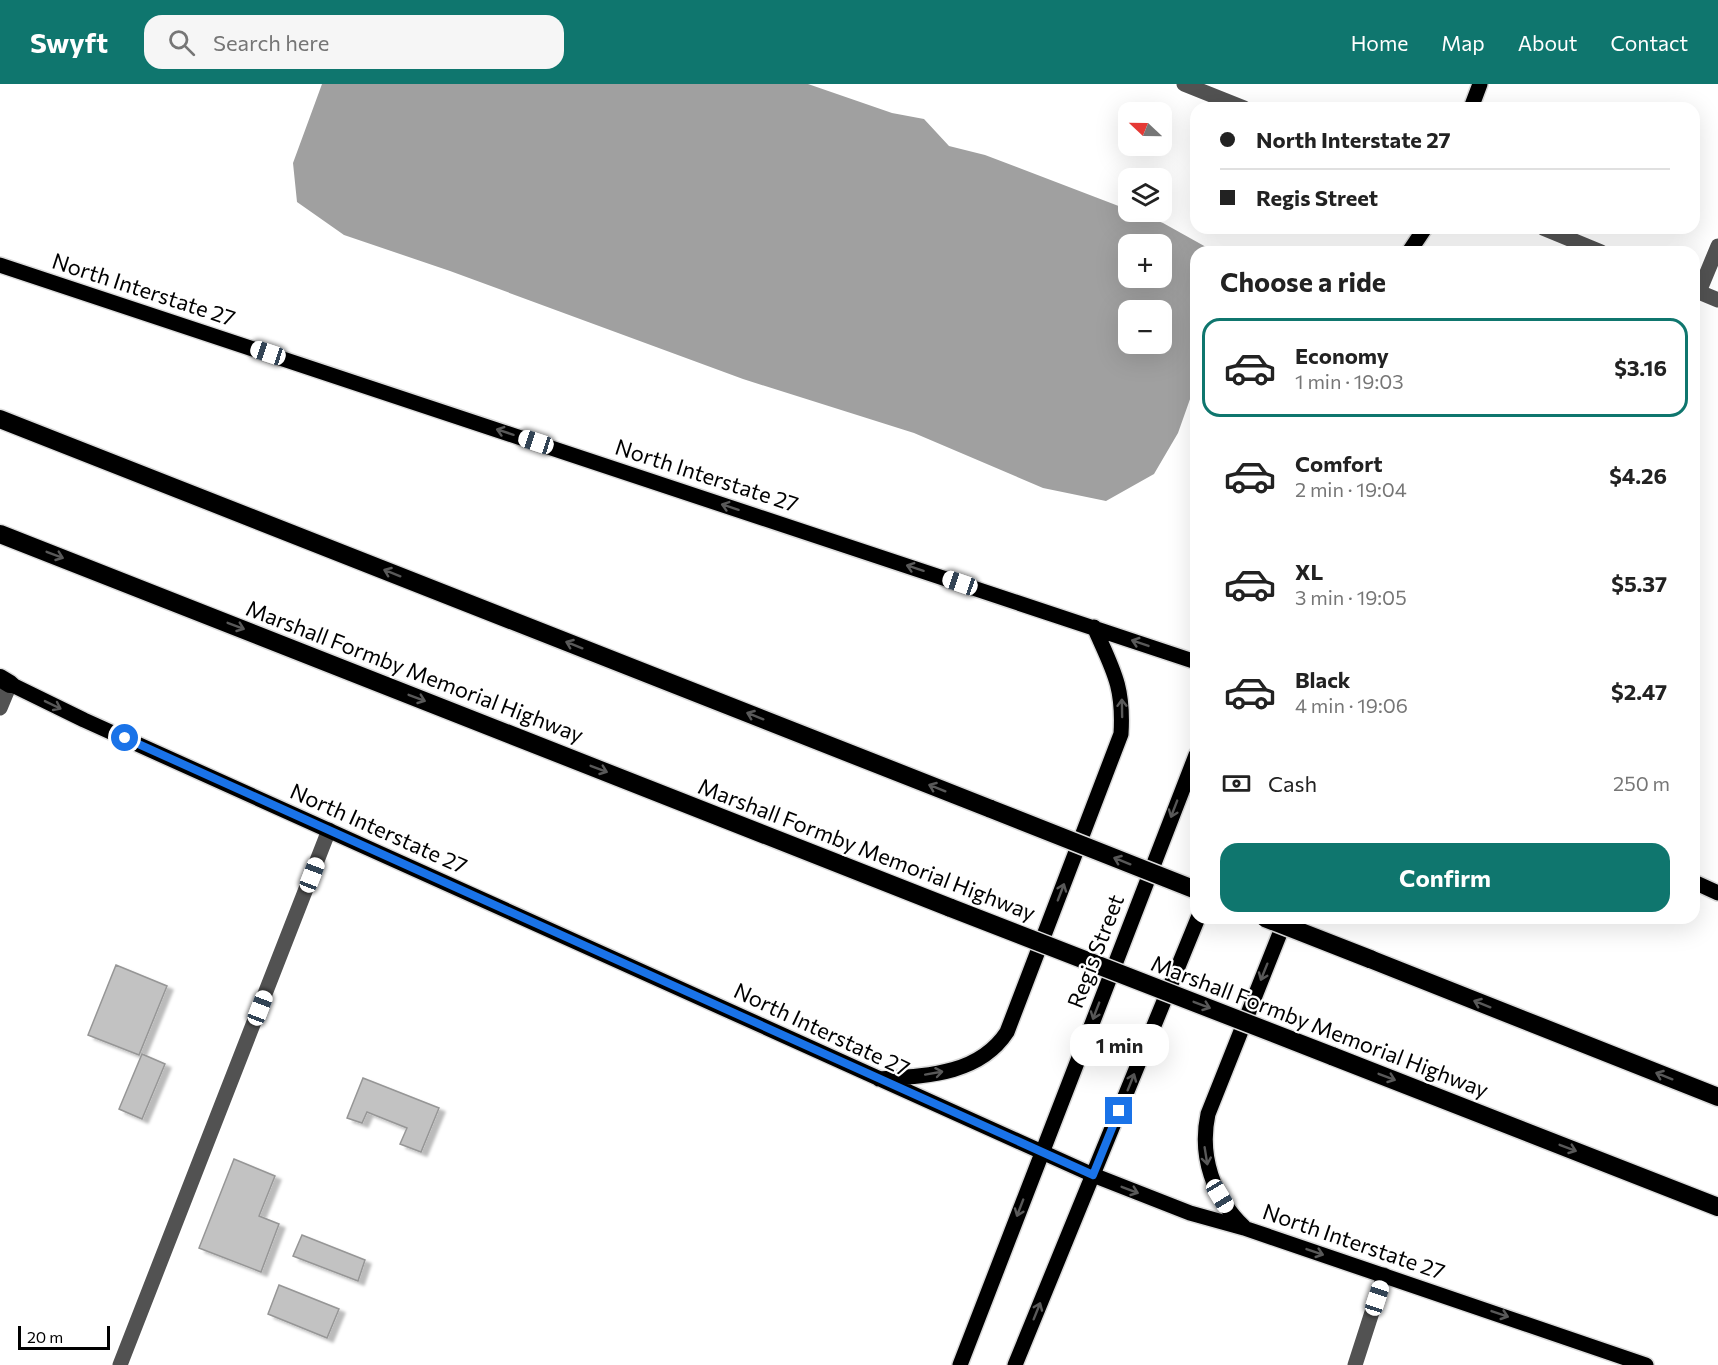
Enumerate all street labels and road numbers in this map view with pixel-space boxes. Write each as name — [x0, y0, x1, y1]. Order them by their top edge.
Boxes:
street label: North Interstate 27 — [49, 247, 239, 331]
street label: North Interstate 27 — [612, 433, 802, 517]
street label: Marshall Formby Memorial Highway — [243, 594, 587, 748]
street label: Marshall Formby Memorial Highway — [695, 772, 1039, 926]
street label: North Interstate 27 — [286, 777, 472, 879]
street label: Regis Street — [1061, 890, 1129, 1012]
street label: Marshall Formby Memorial Highway — [1148, 949, 1492, 1103]
street label: North Interstate 27 — [730, 976, 914, 1082]
street label: North Interstate 27 — [1259, 1197, 1449, 1285]

